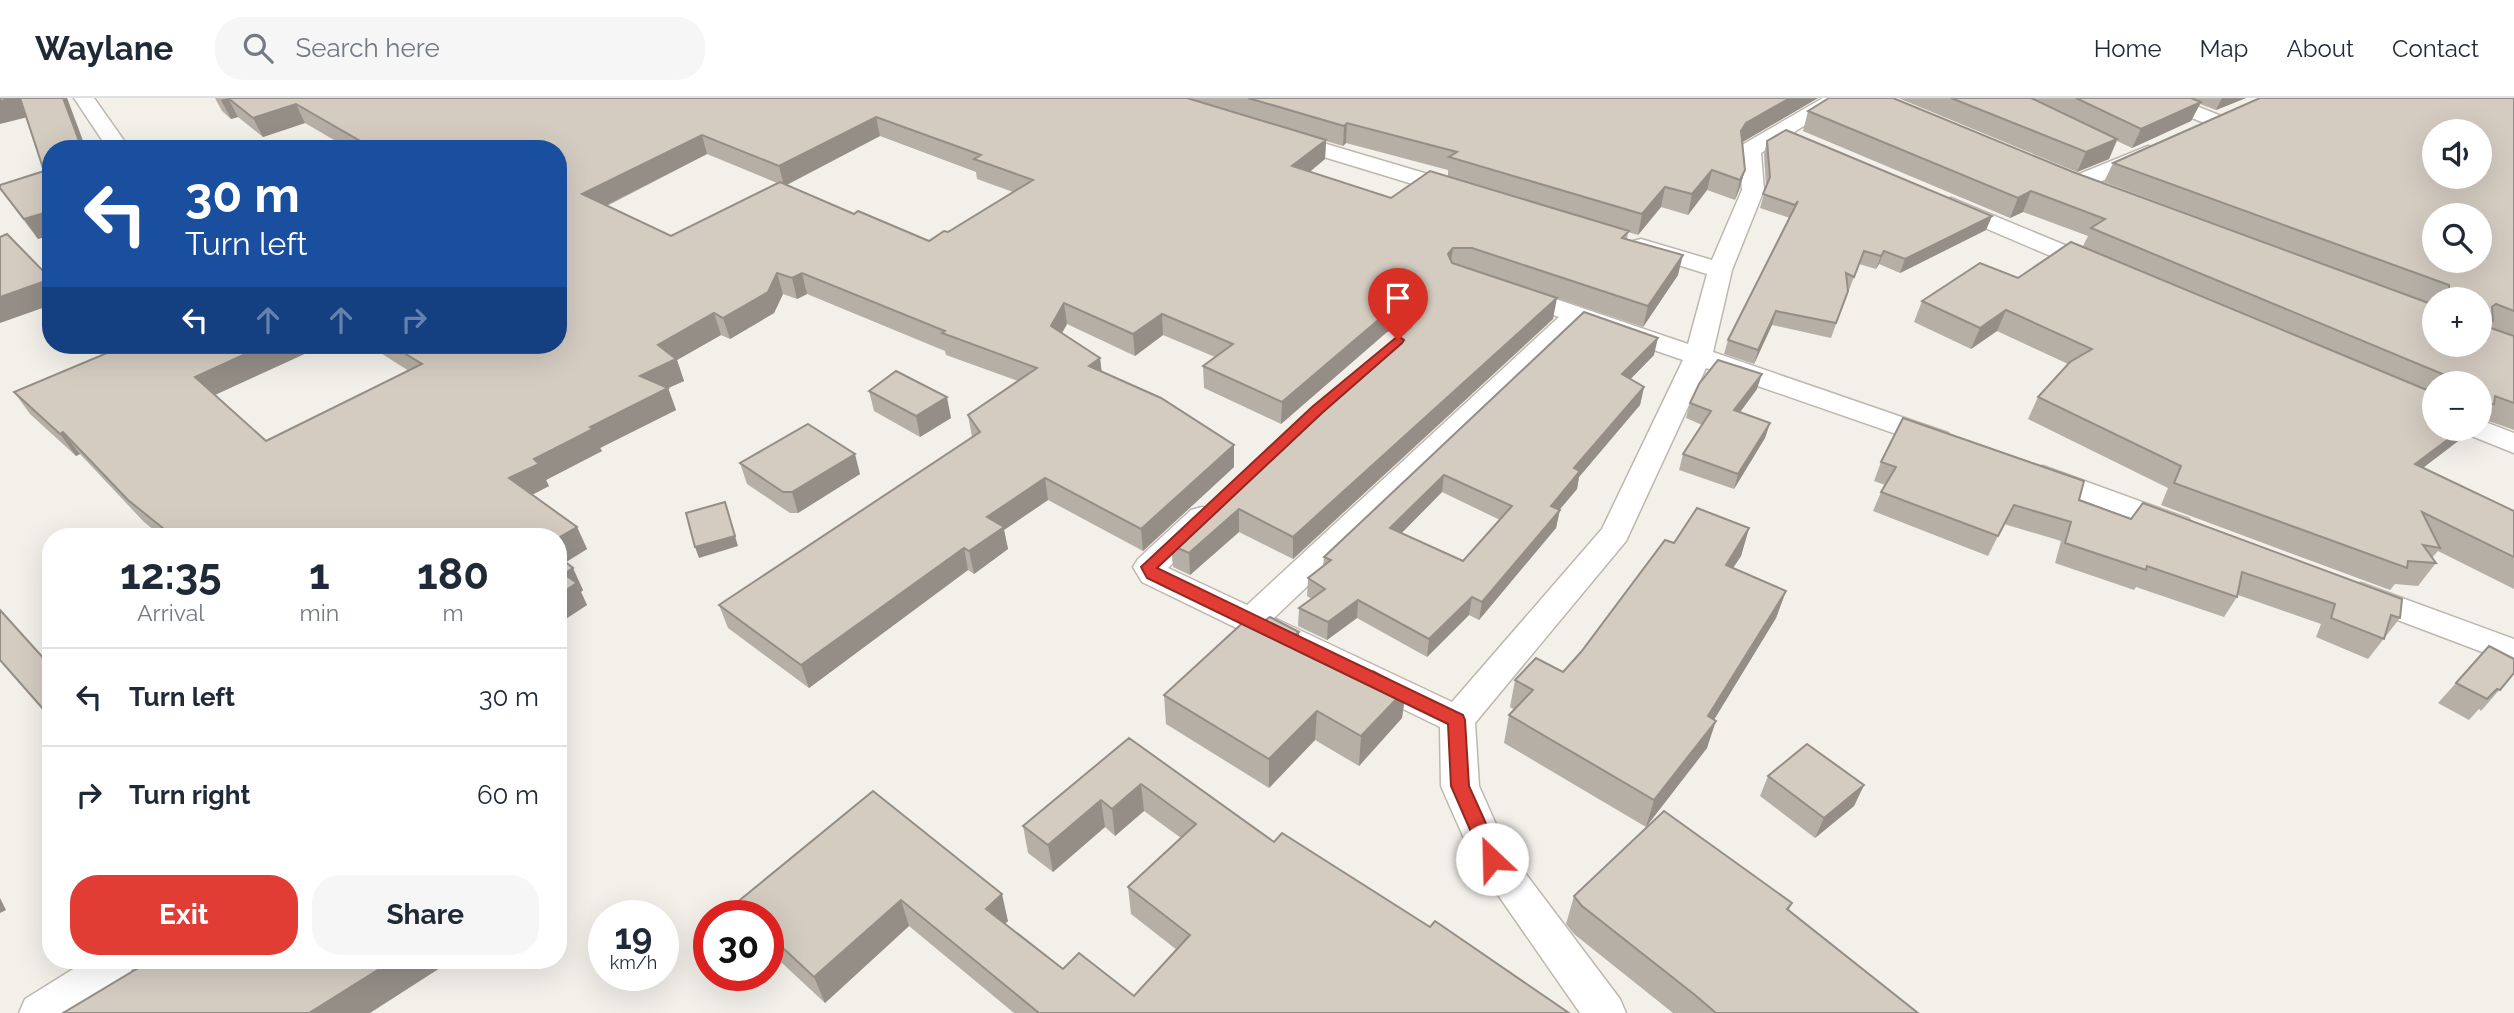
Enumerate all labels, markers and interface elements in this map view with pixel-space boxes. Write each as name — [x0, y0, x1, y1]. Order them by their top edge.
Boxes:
search box — [215, 17, 705, 80]
text: Waylane — [35, 29, 173, 68]
icon: search — [239, 29, 277, 67]
text: Search here — [295, 33, 440, 63]
text: Home — [2094, 34, 2162, 63]
text: Map — [2200, 34, 2248, 63]
text: About — [2286, 34, 2354, 63]
text: Contact — [2392, 34, 2479, 63]
map controls — [2422, 119, 2492, 441]
button: sound — [2422, 119, 2492, 189]
text: 30 m — [185, 166, 300, 223]
icon: left — [70, 168, 161, 259]
button: search — [2422, 203, 2492, 273]
text: Turn left — [185, 225, 307, 262]
pin — [1368, 268, 1428, 340]
icon: arrive — [1379, 279, 1417, 317]
button: + — [2422, 287, 2492, 357]
icon: left — [176, 301, 214, 339]
icon: ahead — [249, 301, 287, 339]
icon: ahead — [322, 301, 360, 339]
icon: right — [395, 301, 433, 339]
button: − — [2422, 371, 2492, 441]
text: 12:35 — [120, 550, 222, 599]
text: 1 — [309, 550, 330, 599]
text: 180 — [417, 550, 489, 599]
text: Arrival — [137, 599, 204, 626]
text: min — [300, 599, 339, 626]
text: m — [442, 599, 464, 626]
icon: left — [70, 678, 108, 716]
text: Turn left — [129, 682, 235, 712]
text: 30 m — [479, 682, 539, 712]
icon: right — [70, 776, 108, 814]
text: Turn right — [129, 780, 250, 810]
text: 60 m — [477, 780, 539, 810]
position arrow — [1455, 822, 1529, 896]
button: Exit — [70, 875, 298, 955]
button: Share — [312, 875, 539, 955]
speed limit sign: 30 — [693, 900, 784, 991]
text: 19 — [615, 916, 652, 957]
text: km/h — [610, 952, 657, 973]

